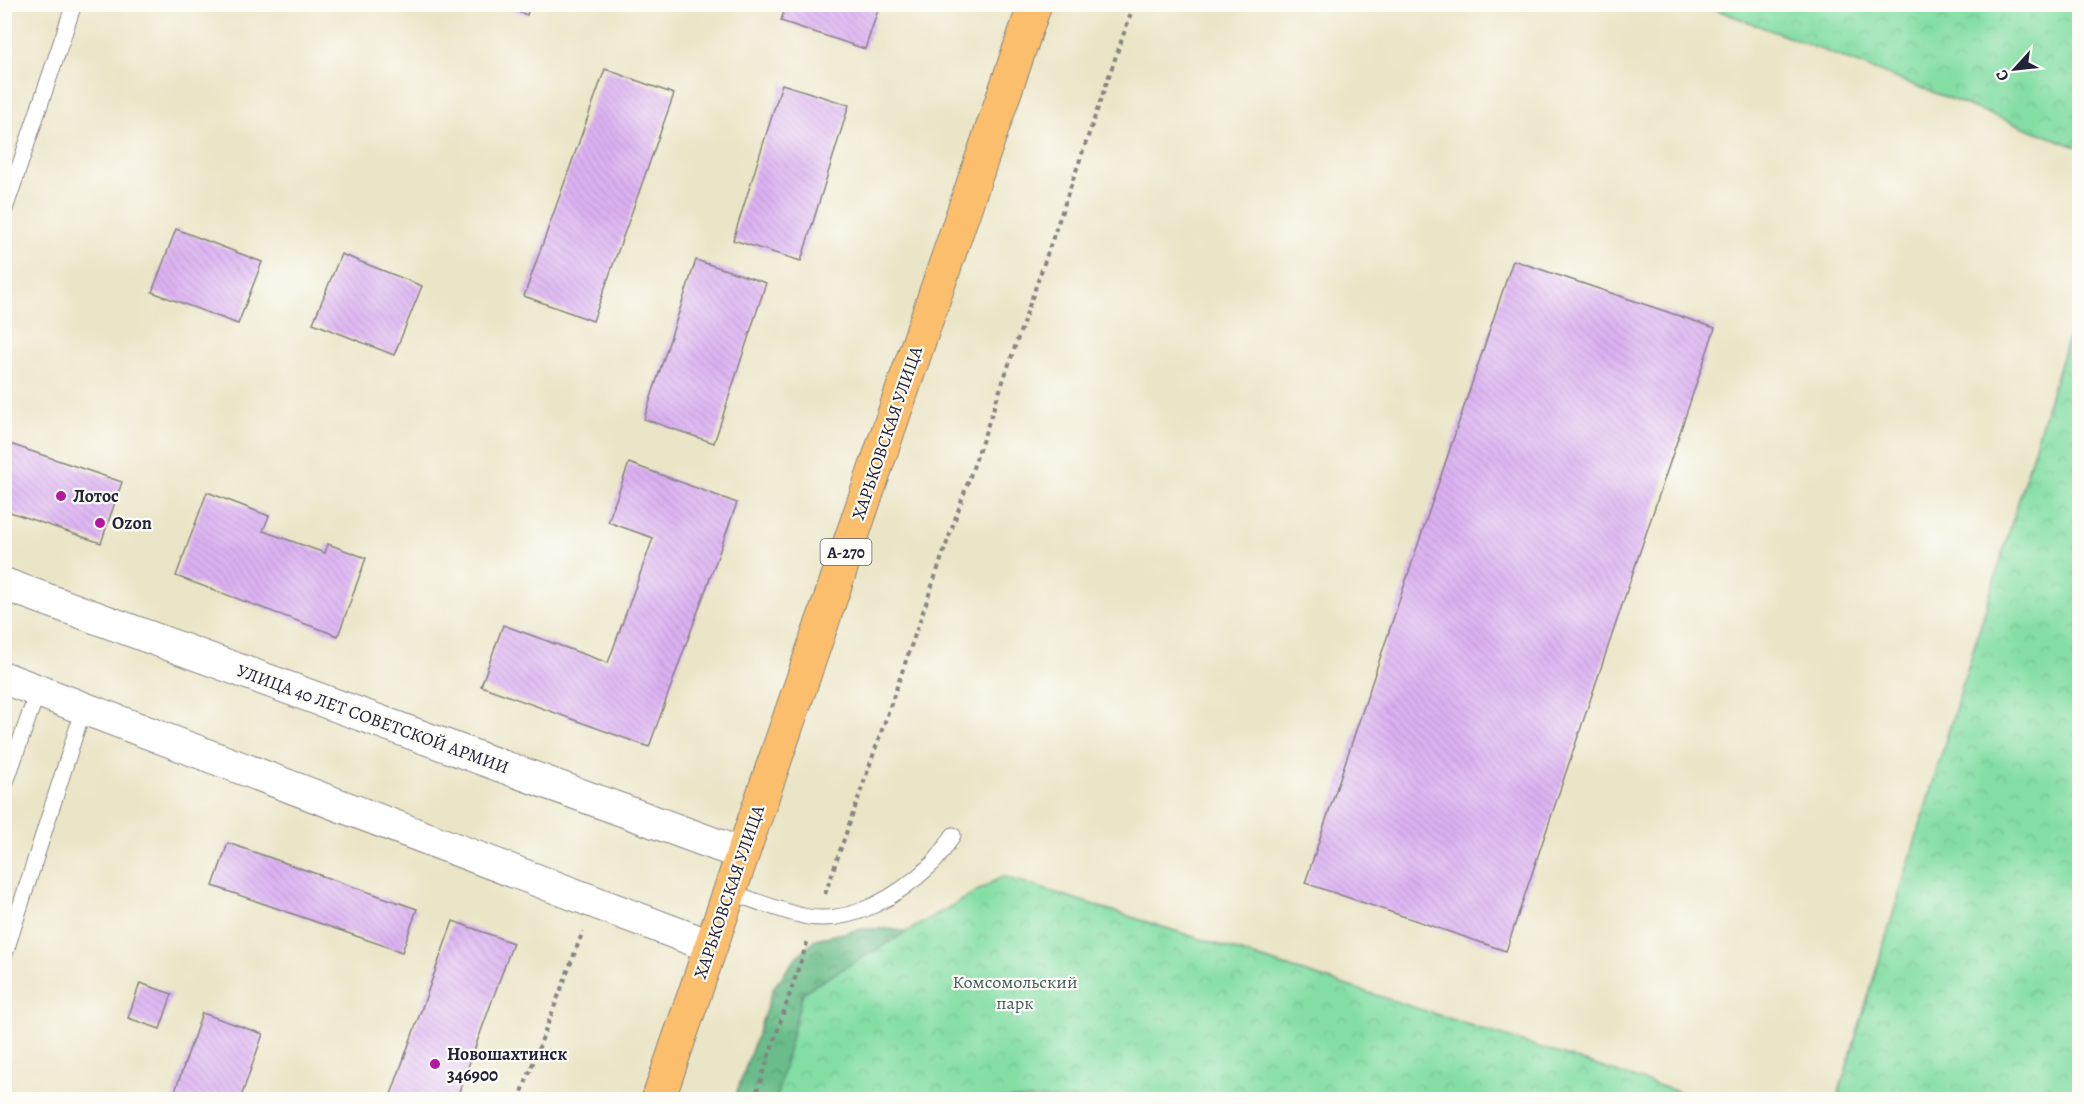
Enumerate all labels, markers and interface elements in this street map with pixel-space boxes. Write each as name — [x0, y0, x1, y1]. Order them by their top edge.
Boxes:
north arrow — [1985, 39, 2045, 99]
text: С — [1990, 66, 2015, 85]
street label: ХАРЬКОВСКАЯ УЛИЦА — [846, 343, 928, 523]
place label: Лотос — [73, 484, 119, 508]
marker: Лотос — [54, 489, 68, 503]
place label: Ozon — [112, 511, 152, 535]
marker: Ozon — [93, 516, 107, 530]
road number: А-270 — [820, 539, 872, 565]
street label: УЛИЦА 40 ЛЕТ СОВЕТСКОЙ АРМИИ — [233, 658, 513, 780]
street label: ХАРЬКОВСКАЯ УЛИЦА — [688, 802, 770, 982]
park label: Комсомольский парк — [953, 970, 1077, 1015]
place label: Новошахтинск 346900 — [447, 1042, 567, 1087]
marker: Новошахтинск 346900 — [428, 1057, 442, 1071]

